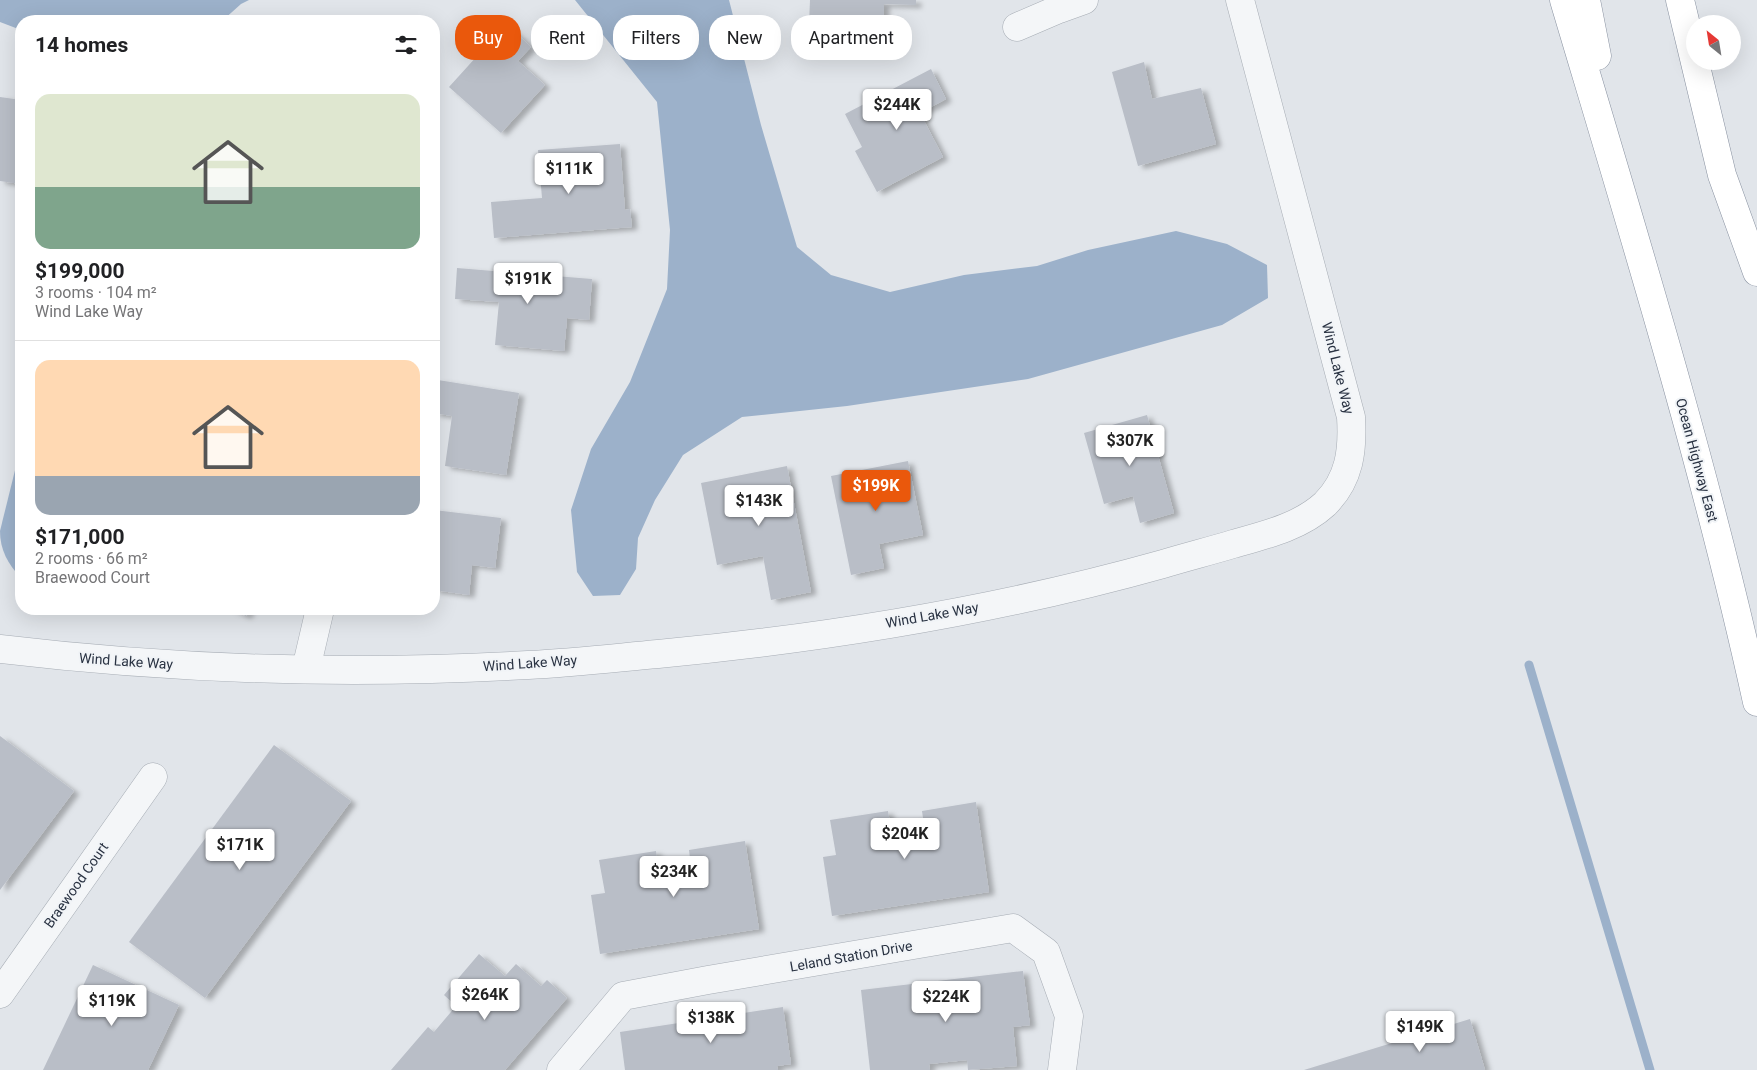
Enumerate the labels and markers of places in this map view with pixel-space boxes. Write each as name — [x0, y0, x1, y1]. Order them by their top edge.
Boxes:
pin: $244K — [862, 88, 932, 131]
pin: $111K — [534, 152, 604, 195]
pin: $191K — [493, 262, 563, 305]
pin: $307K — [1095, 424, 1165, 467]
pin: $199K — [841, 470, 911, 512]
pin: $143K — [724, 484, 794, 527]
pin: $204K — [870, 818, 940, 860]
pin: $171K — [205, 828, 275, 871]
pin: $234K — [639, 856, 709, 898]
pin: $264K — [450, 978, 520, 1021]
pin: $224K — [911, 980, 981, 1023]
pin: $119K — [77, 984, 147, 1027]
pin: $138K — [676, 1002, 746, 1044]
pin: $149K — [1385, 1010, 1455, 1053]

